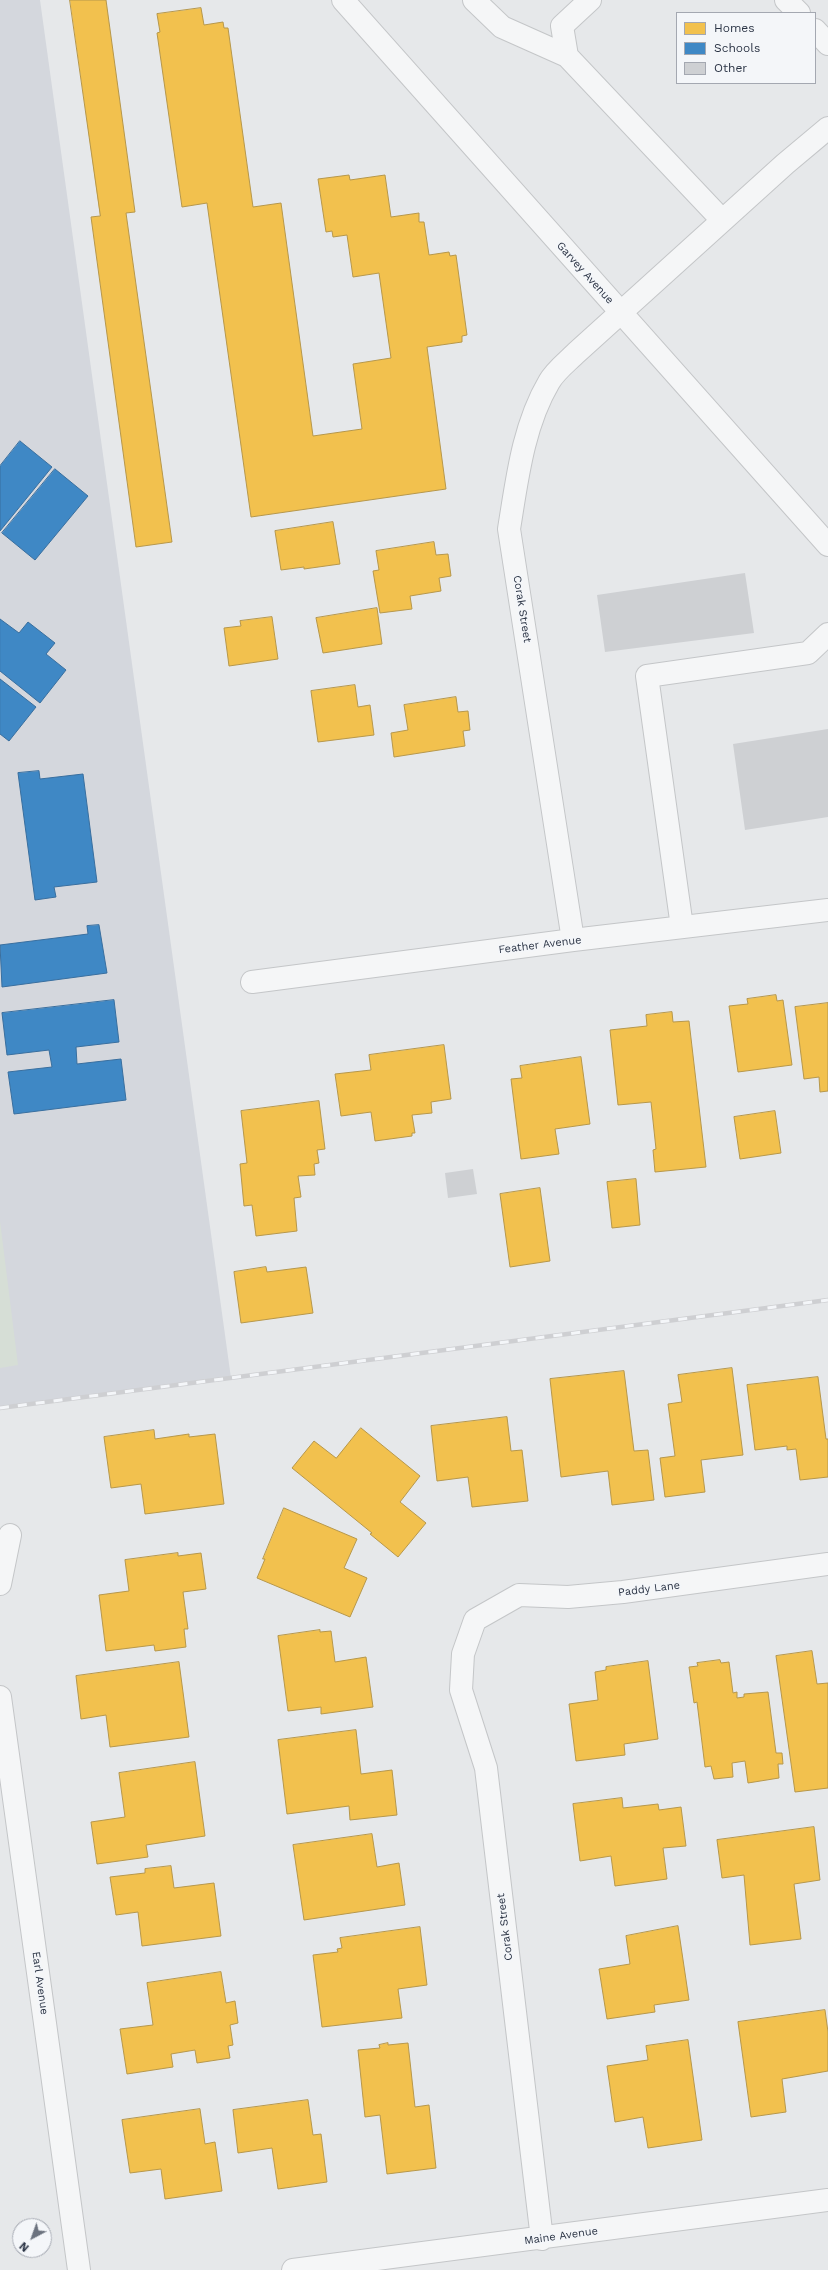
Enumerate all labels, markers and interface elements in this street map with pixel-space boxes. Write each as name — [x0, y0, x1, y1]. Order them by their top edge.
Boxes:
legend — [676, 12, 816, 84]
text: Homes — [714, 21, 755, 35]
text: Schools — [714, 41, 760, 55]
text: Other — [714, 61, 747, 75]
street label: Garvey Avenue — [554, 239, 616, 307]
street label: Corak Street — [510, 574, 534, 644]
street label: Feather Avenue — [498, 933, 582, 957]
street label: Paddy Lane — [617, 1579, 681, 1599]
street label: Corak Street — [494, 1893, 516, 1961]
street label: Earl Avenue — [29, 1951, 51, 2015]
north arrow — [12, 2218, 52, 2258]
street label: Maine Avenue — [523, 2224, 599, 2248]
text: N — [17, 2239, 32, 2254]

